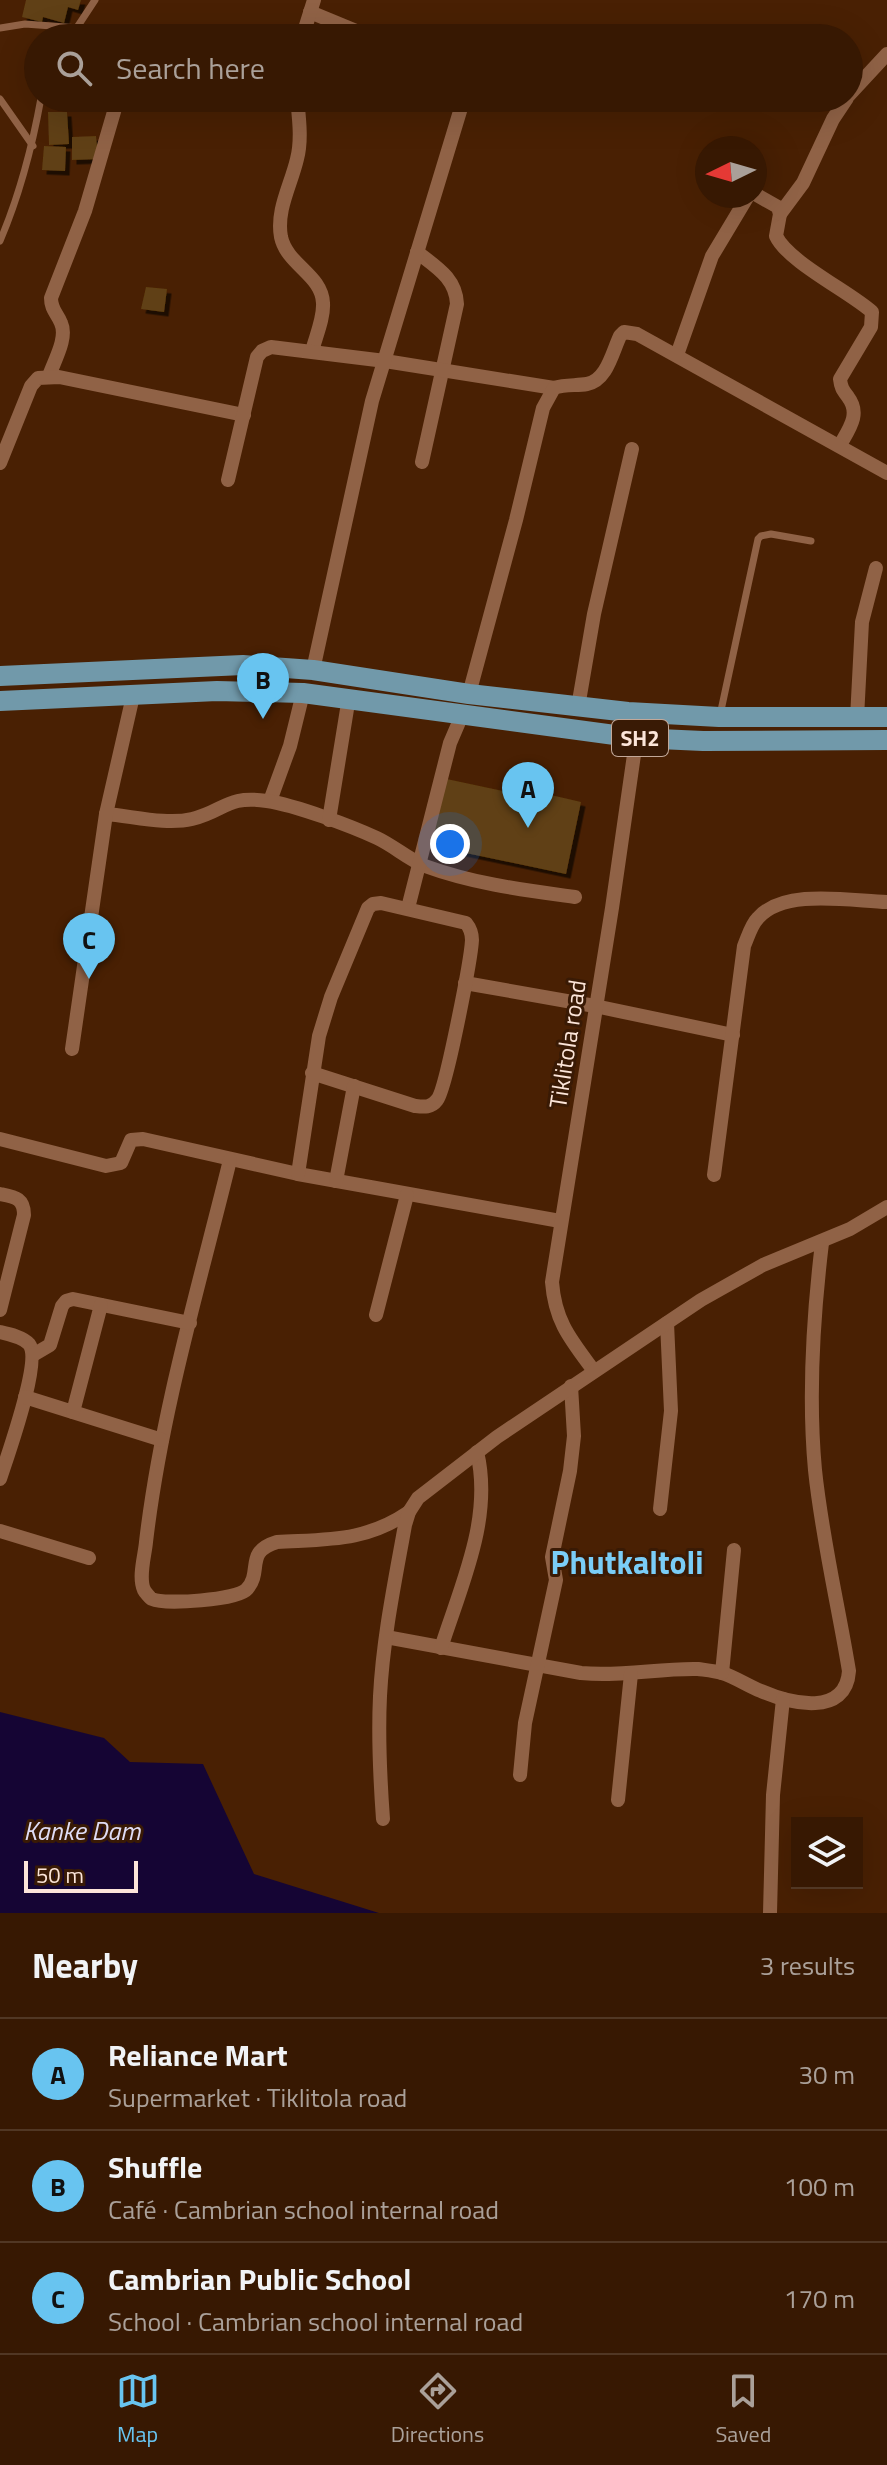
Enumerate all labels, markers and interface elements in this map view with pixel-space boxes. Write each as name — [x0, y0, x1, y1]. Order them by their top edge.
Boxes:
search box — [24, 24, 863, 112]
text: Search here — [116, 45, 265, 91]
icon: search — [52, 46, 96, 90]
north arrow — [695, 136, 767, 208]
pin: B — [237, 653, 289, 719]
road number: SH2 — [612, 720, 668, 756]
pin: A — [502, 762, 554, 828]
your location — [430, 824, 470, 864]
pin: C — [63, 913, 115, 979]
street label: Tiklitola road — [539, 977, 595, 1111]
district label: Phutkaltoli — [551, 1538, 703, 1586]
water label: Kanke Dam — [24, 1811, 141, 1850]
map controls — [791, 1817, 863, 1889]
button: layers — [791, 1817, 863, 1889]
scale bar — [24, 1857, 138, 1893]
text: 50 m — [36, 1858, 84, 1892]
text: Nearby — [32, 1939, 138, 1991]
text: 3 results — [760, 1946, 855, 1985]
text: Reliance Mart — [108, 2032, 288, 2078]
text: A — [50, 2055, 66, 2094]
text: 30 m — [798, 2055, 855, 2094]
text: Supermarket · Tiklitola road — [108, 2078, 407, 2117]
text: Shuffle — [108, 2144, 202, 2190]
text: B — [50, 2167, 66, 2206]
text: 100 m — [784, 2167, 855, 2206]
text: Café · Cambrian school internal road — [108, 2190, 499, 2229]
text: Cambrian Public School — [108, 2256, 411, 2302]
text: C — [51, 2279, 65, 2318]
text: 170 m — [784, 2279, 855, 2318]
text: School · Cambrian school internal road — [108, 2302, 523, 2341]
tab: Map — [116, 2369, 160, 2451]
tab: Directions — [391, 2369, 484, 2451]
tab: Saved — [715, 2369, 771, 2451]

